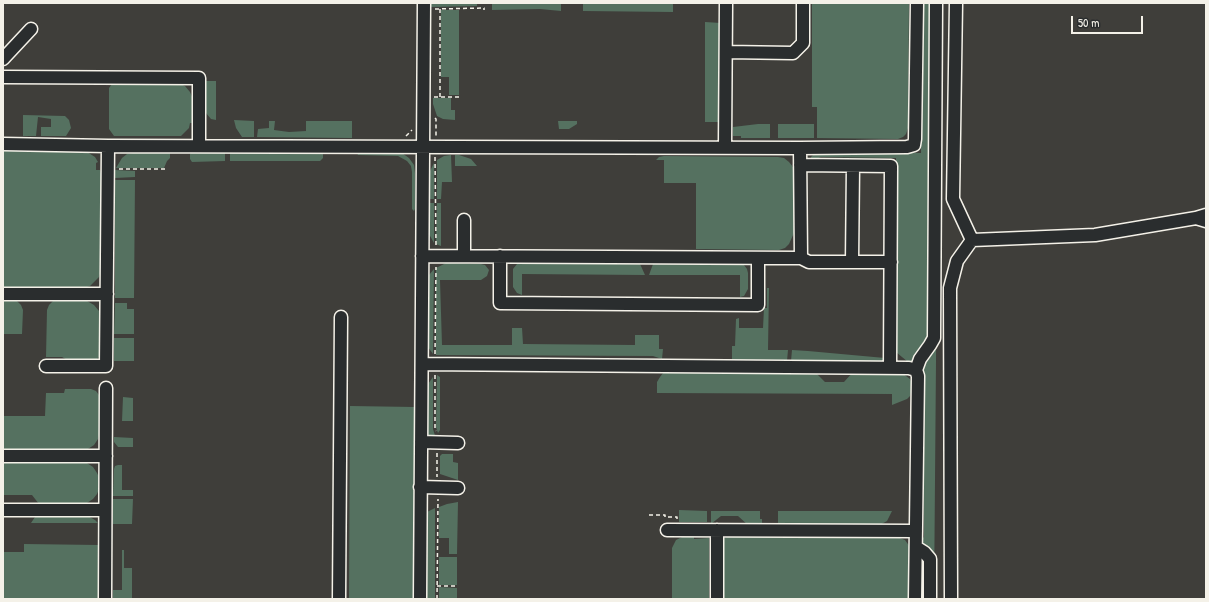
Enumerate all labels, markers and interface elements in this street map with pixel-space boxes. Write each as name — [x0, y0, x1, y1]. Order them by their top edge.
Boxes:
scale bar — [1073, 8, 1145, 34]
text: 50 m — [1078, 14, 1099, 31]

